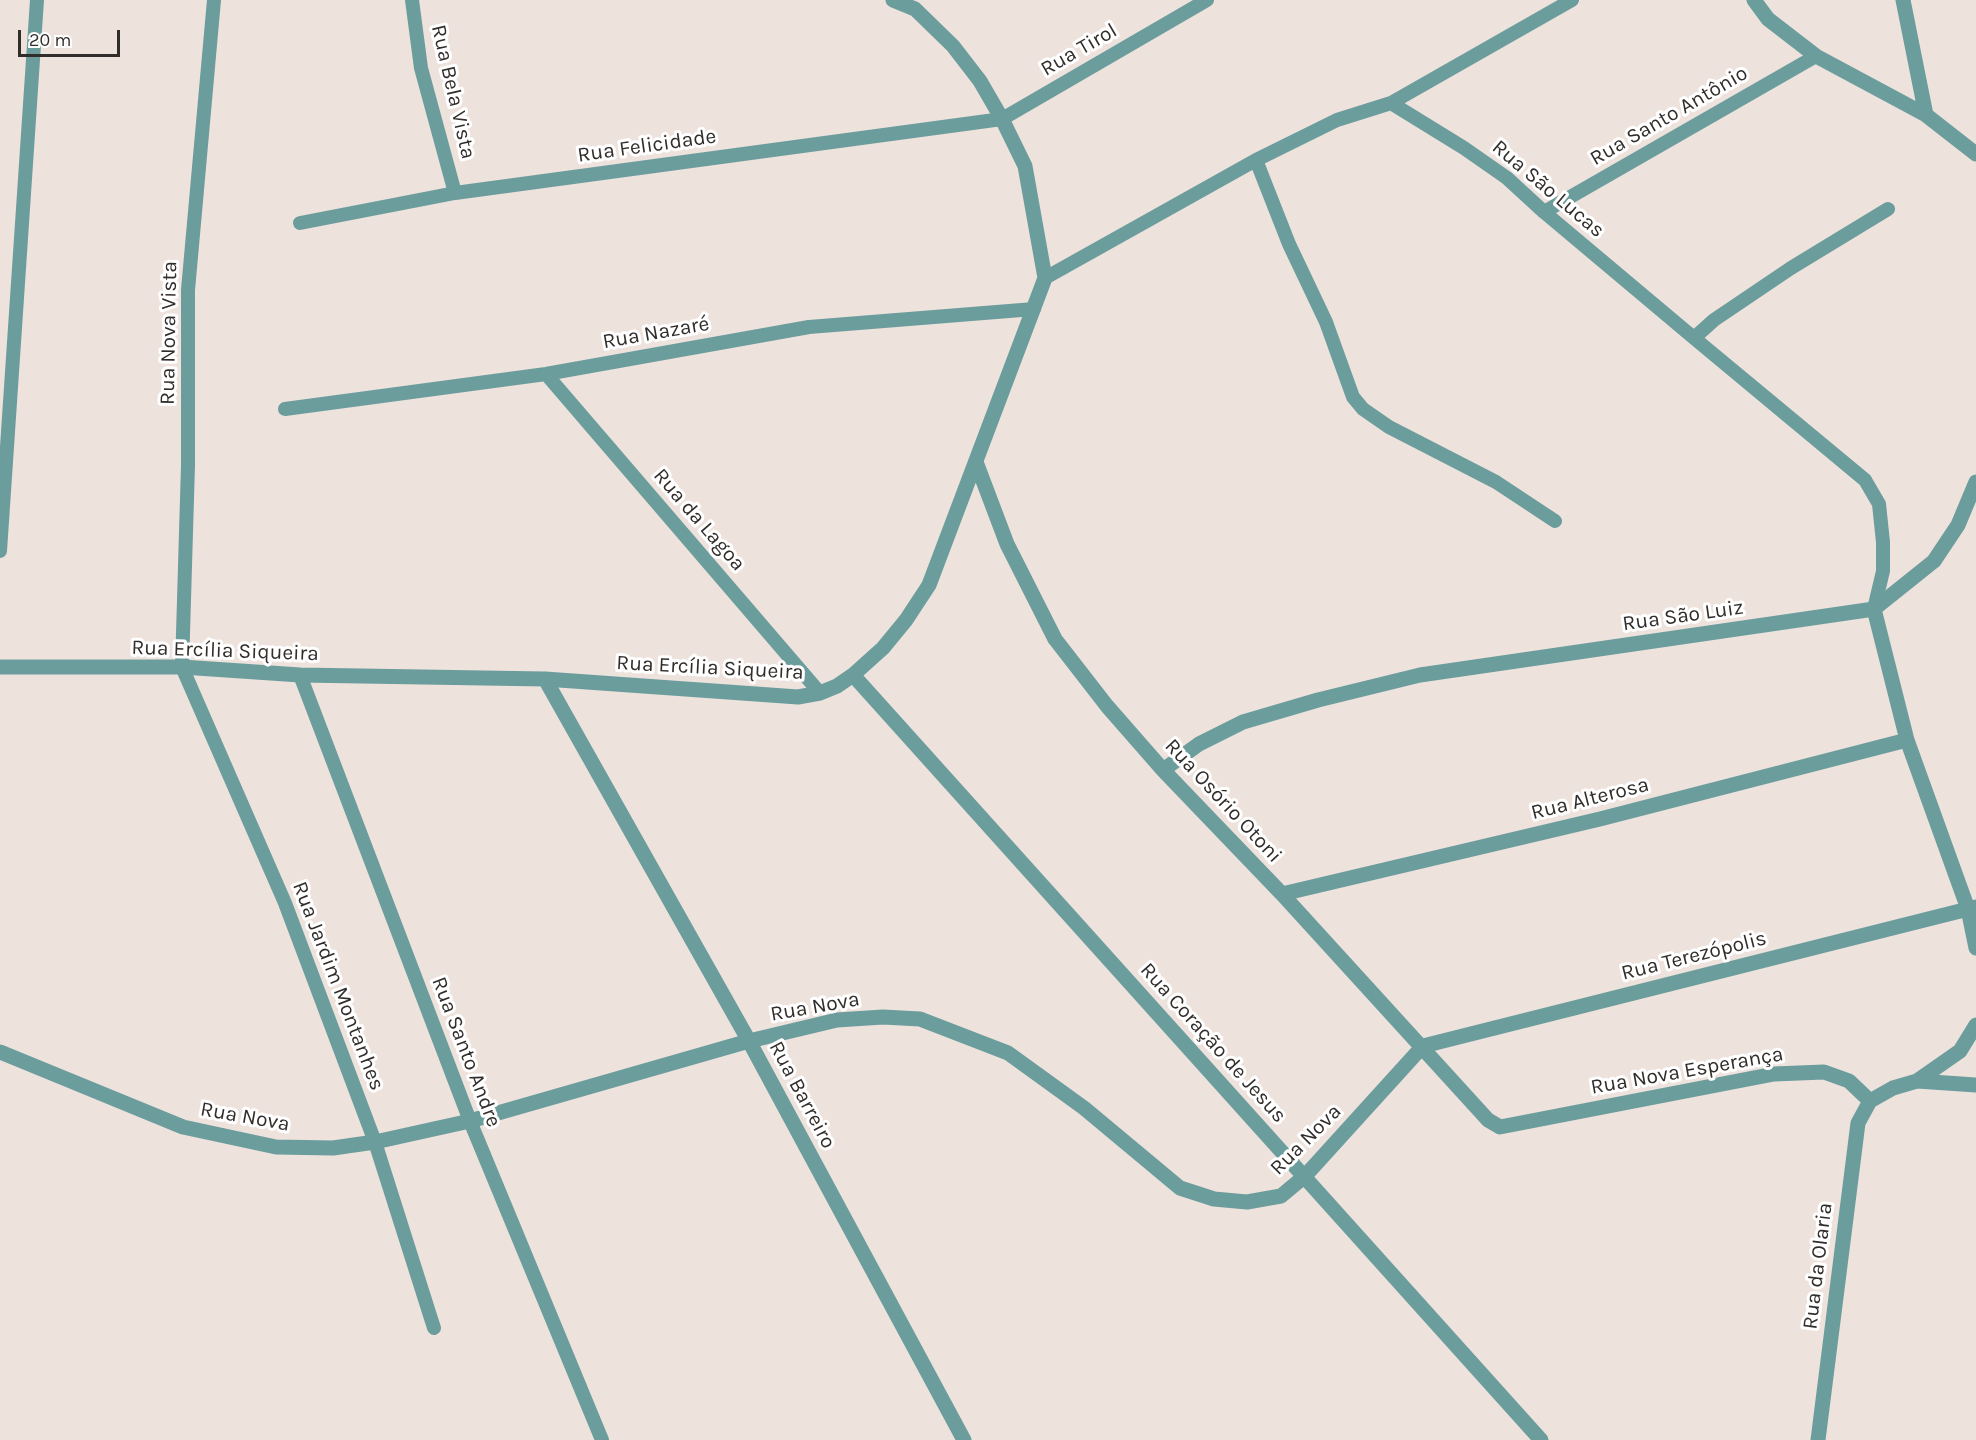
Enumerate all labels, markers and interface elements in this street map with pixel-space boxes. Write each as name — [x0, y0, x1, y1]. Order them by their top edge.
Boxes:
scale bar — [21, 18, 123, 56]
street label: Rua Tirol — [1036, 18, 1122, 82]
street label: Rua Bela Vista — [425, 22, 481, 162]
text: 20 m — [29, 29, 71, 51]
street label: Rua Santo Antônio — [1586, 61, 1752, 171]
street label: Rua Felicidade — [576, 124, 718, 168]
street label: Rua São Lucas — [1487, 135, 1609, 243]
street label: Rua Nova Vista — [155, 261, 183, 405]
street label: Rua Nazaré — [601, 311, 711, 355]
street label: Rua da Lagoa — [648, 464, 750, 576]
street label: Rua São Luiz — [1621, 595, 1745, 637]
street label: Rua Ercília Siqueira — [131, 635, 319, 667]
street label: Rua Ercília Siqueira — [616, 651, 804, 685]
street label: Rua Osório Otoni — [1159, 734, 1287, 868]
street label: Rua Alterosa — [1529, 772, 1651, 826]
street label: Rua Jardim Montanhes — [287, 878, 389, 1094]
street label: Rua Terezópolis — [1619, 926, 1769, 986]
street label: Rua Coração de Jesus — [1134, 958, 1292, 1128]
street label: Rua Santo Andre — [426, 973, 506, 1131]
street label: Rua Nova — [768, 987, 862, 1027]
street label: Rua Barreiro — [763, 1037, 841, 1153]
street label: Rua Nova Esperança — [1589, 1042, 1785, 1100]
street label: Rua Nova — [198, 1097, 292, 1137]
street label: Rua Nova — [1265, 1099, 1347, 1181]
street label: Rua da Olaria — [1798, 1201, 1838, 1331]

